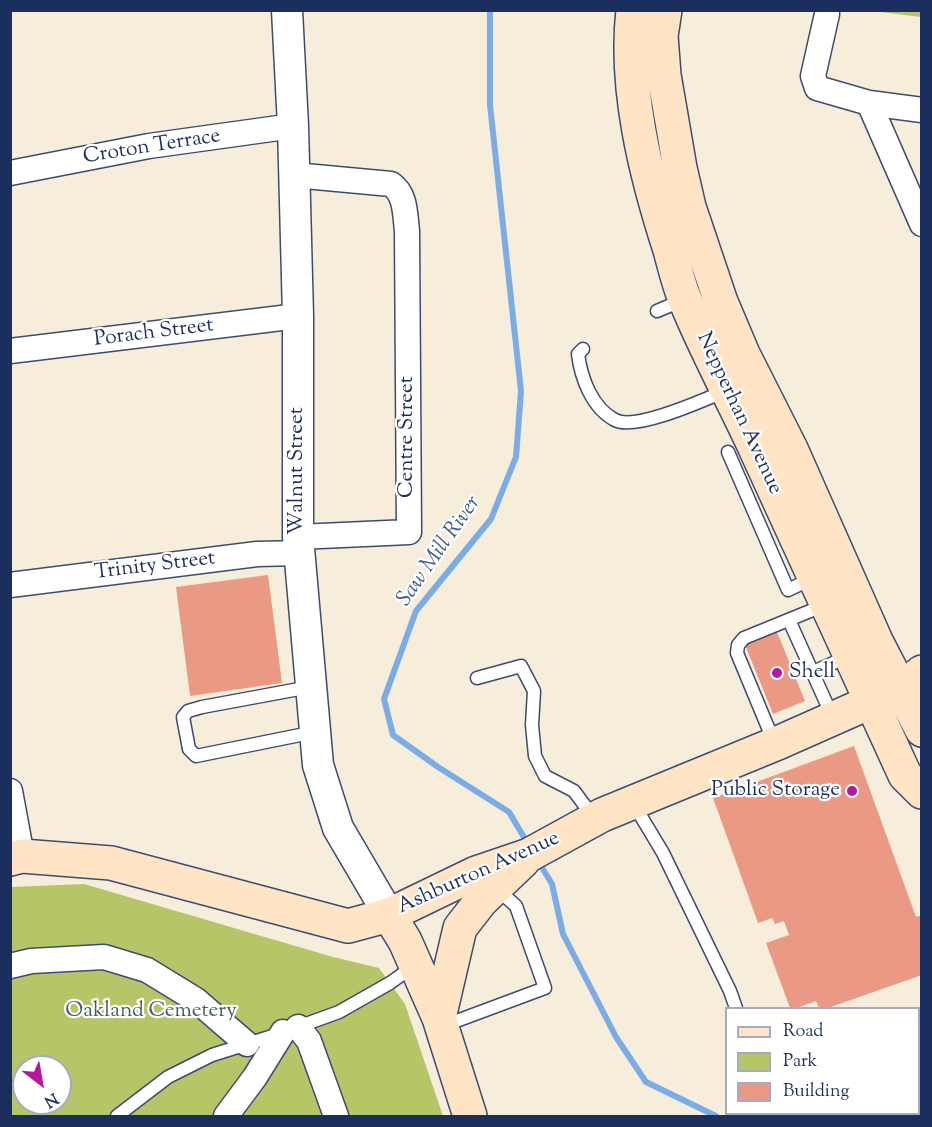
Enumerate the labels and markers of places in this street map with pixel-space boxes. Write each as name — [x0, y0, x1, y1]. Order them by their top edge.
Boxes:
place label: Shell — [789, 660, 835, 686]
marker: Shell — [770, 666, 784, 680]
place label: Public Storage — [711, 778, 840, 804]
marker: Public Storage — [845, 784, 859, 798]

